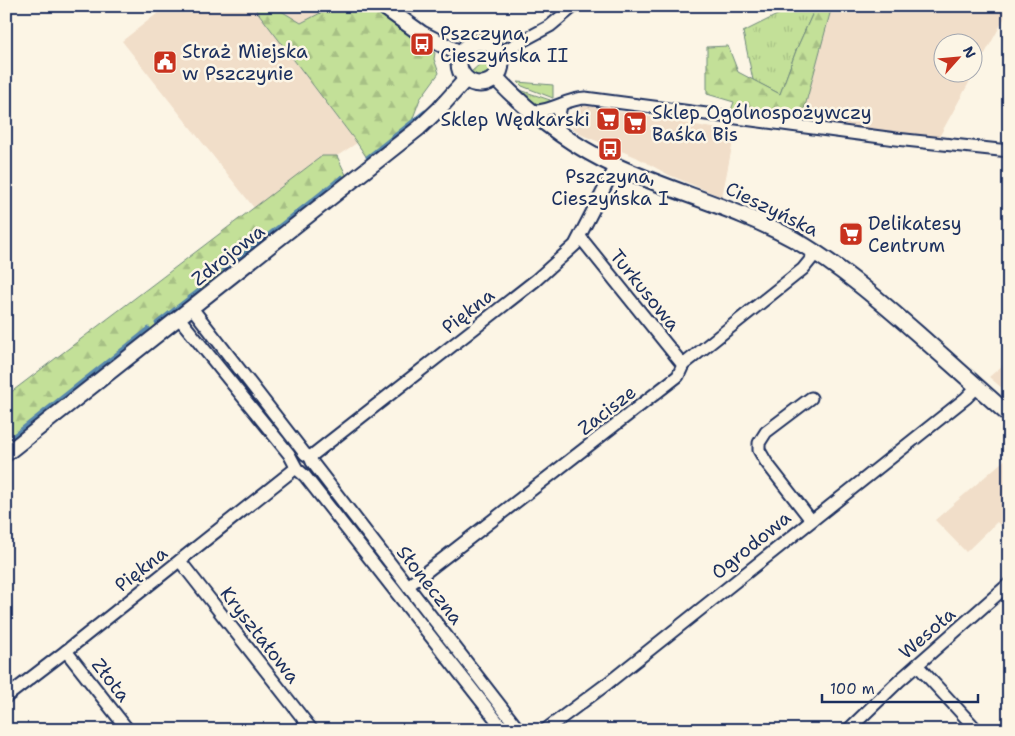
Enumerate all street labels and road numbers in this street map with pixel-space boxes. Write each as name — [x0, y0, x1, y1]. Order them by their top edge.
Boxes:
street label: Cieszyńska — [721, 176, 823, 242]
street label: Zdrojowa — [186, 218, 270, 291]
street label: Turkusowa — [604, 244, 686, 336]
street label: Piękna — [437, 282, 500, 339]
street label: Zacisze — [573, 379, 641, 441]
street label: Ogrodowa — [706, 505, 796, 585]
street label: Piękna — [110, 540, 173, 597]
street label: Słoneczna — [391, 540, 469, 630]
street label: Kryształowa — [214, 582, 306, 689]
street label: Wesoła — [893, 601, 961, 664]
street label: Złota — [86, 653, 136, 707]

